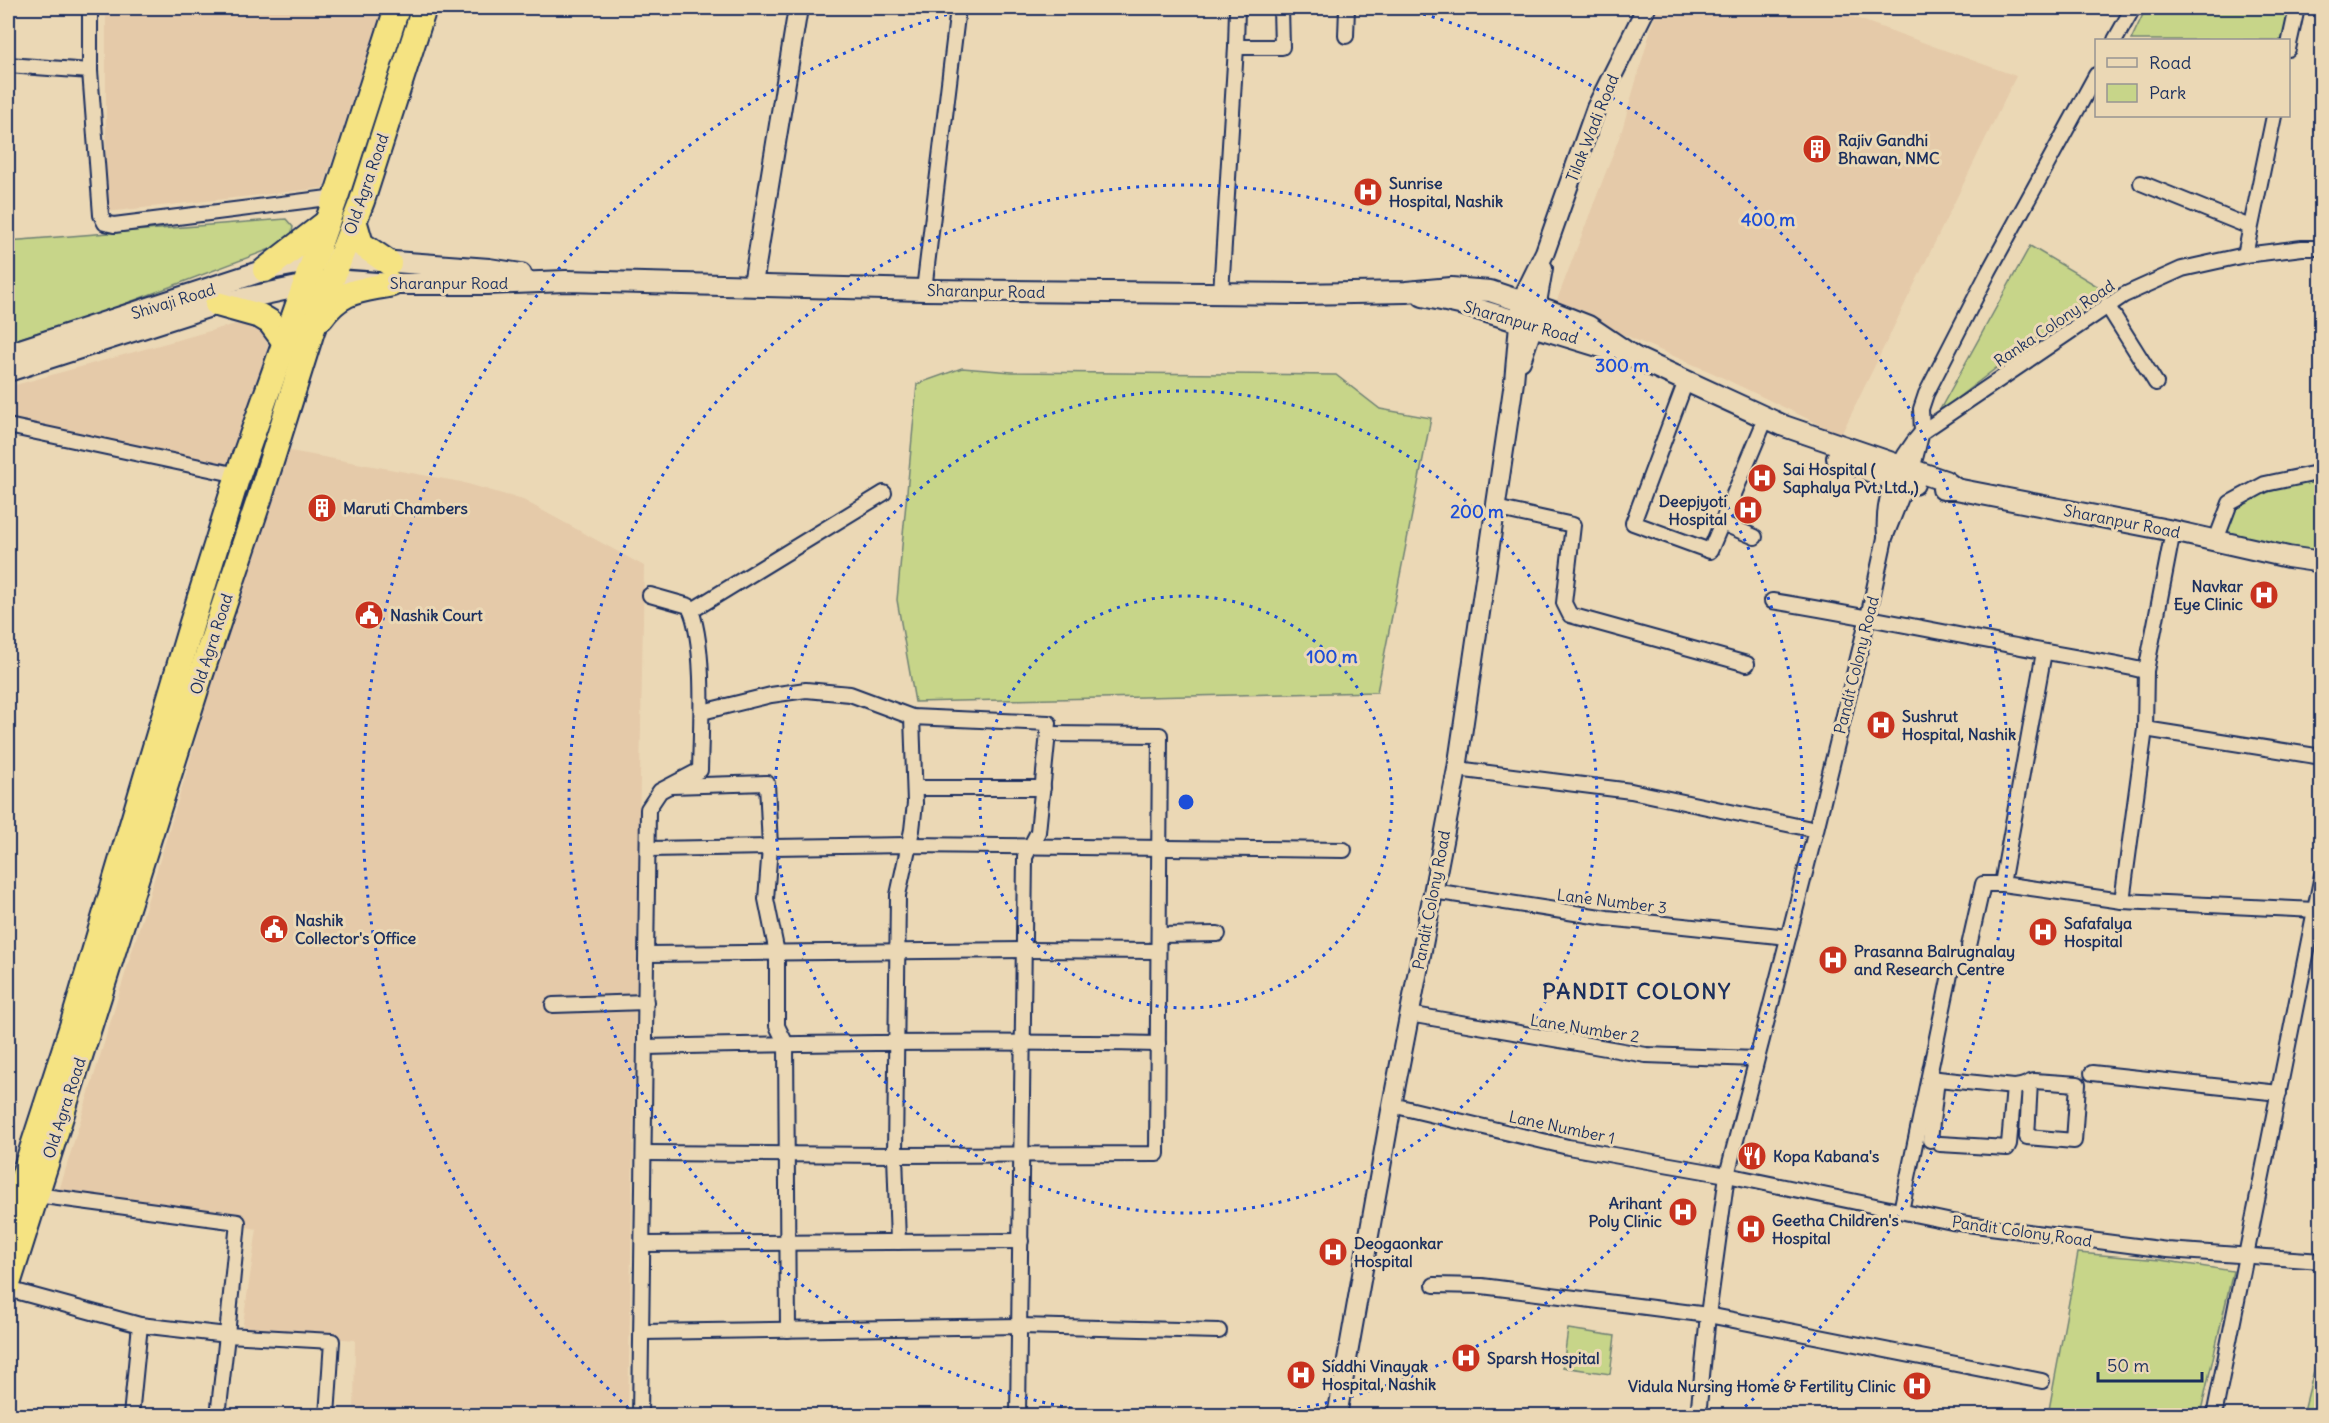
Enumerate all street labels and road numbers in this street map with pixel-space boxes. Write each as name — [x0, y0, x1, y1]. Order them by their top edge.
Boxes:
street label: Tilak Wadi Road — [1561, 71, 1623, 185]
street label: Old Agra Road — [339, 131, 393, 237]
street label: Sharanpur Road — [390, 273, 508, 293]
street label: Ranka Colony Road — [1990, 275, 2118, 371]
street label: Shivaji Road — [128, 279, 218, 323]
street label: Sharanpur Road — [927, 280, 1045, 302]
street label: Sharanpur Road — [1461, 296, 1581, 348]
street label: Sharanpur Road — [2062, 500, 2182, 542]
street label: Old Agra Road — [185, 591, 237, 697]
street label: Pandit Colony Road — [1829, 594, 1883, 736]
street label: Pandit Colony Road — [1408, 829, 1454, 971]
street label: Lane Number 3 — [1556, 884, 1668, 918]
street label: Lane Number 2 — [1529, 1009, 1641, 1047]
street label: Old Agra Road — [38, 1055, 90, 1161]
street label: Lane Number 1 — [1507, 1106, 1617, 1148]
street label: Pandit Colony Road — [1951, 1211, 2093, 1251]

